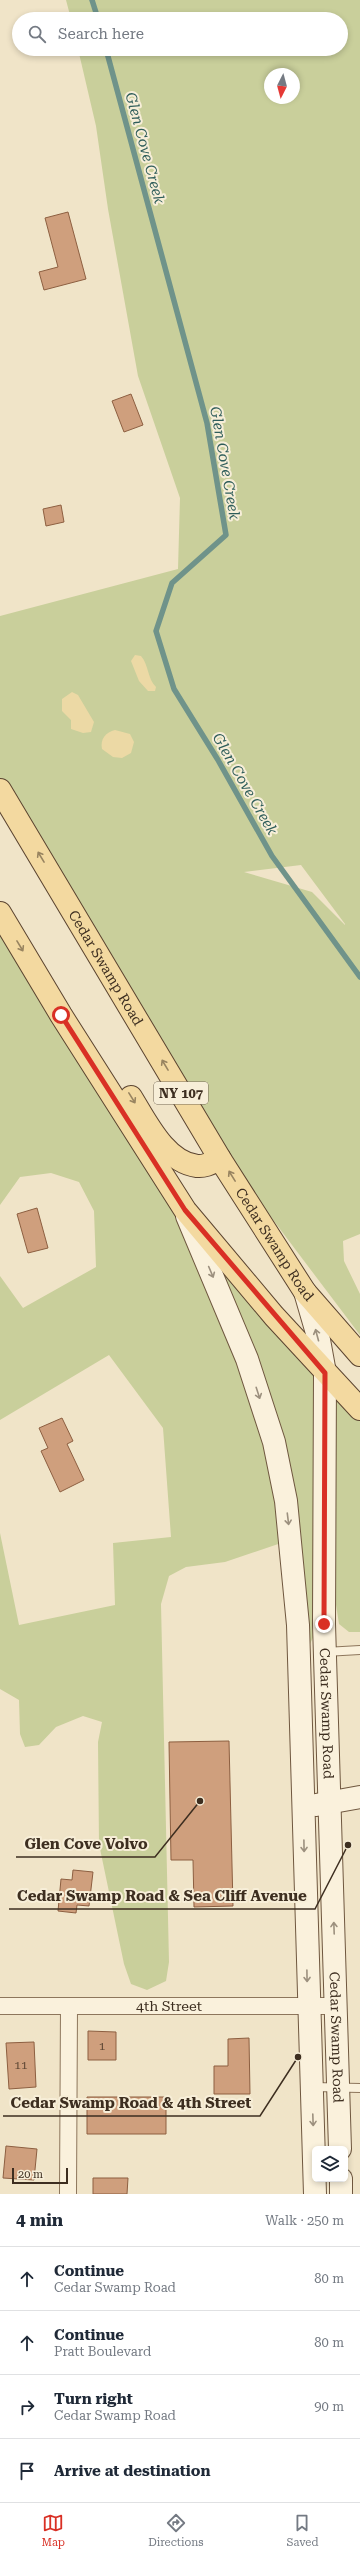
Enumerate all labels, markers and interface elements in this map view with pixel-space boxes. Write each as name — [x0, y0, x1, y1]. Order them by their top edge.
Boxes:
search box — [12, 12, 348, 56]
icon: search — [26, 23, 48, 45]
text: Search here — [58, 25, 144, 43]
north arrow — [264, 68, 300, 104]
water label: Glen Cove Creek — [121, 90, 169, 207]
water label: Glen Cove Creek — [206, 405, 244, 522]
water label: Glen Cove Creek — [209, 730, 282, 839]
one-way arrow — [36, 851, 44, 863]
street label: Cedar Swamp Road — [65, 907, 147, 1028]
one-way arrow — [16, 940, 24, 951]
route start — [52, 1006, 70, 1024]
one-way arrow — [160, 1059, 168, 1071]
road number: NY 107 — [154, 1082, 208, 1104]
one-way arrow — [128, 1092, 136, 1104]
one-way arrow — [228, 1171, 236, 1182]
street label: Cedar Swamp Road — [232, 1185, 317, 1304]
one-way arrow — [208, 1265, 215, 1277]
one-way arrow — [313, 1329, 321, 1342]
one-way arrow — [255, 1386, 262, 1399]
one-way arrow — [284, 1512, 292, 1525]
route end — [315, 1615, 333, 1633]
street label: Cedar Swamp Road — [317, 1648, 337, 1779]
callout: Glen Cove Volvo — [16, 1830, 155, 1857]
text: Glen Cove Volvo — [24, 1835, 148, 1853]
one-way arrow — [300, 1839, 308, 1852]
callout: Cedar Swamp Road & Sea Cliff Avenue — [9, 1882, 315, 1909]
text: Cedar Swamp Road & Sea Cliff Avenue — [17, 1887, 307, 1905]
one-way arrow — [331, 1922, 338, 1935]
one-way arrow — [303, 1969, 311, 1982]
street label: Cedar Swamp Road — [327, 1971, 347, 2103]
street label: 4th Street — [136, 1998, 202, 2014]
house number: 1 — [99, 2039, 106, 2053]
house number: 11 — [14, 2058, 28, 2072]
callout: Cedar Swamp Road & 4th Street — [3, 2089, 260, 2116]
text: Cedar Swamp Road & 4th Street — [11, 2094, 251, 2112]
one-way arrow — [309, 2113, 316, 2126]
map controls — [312, 2146, 348, 2182]
button: layers — [312, 2146, 348, 2182]
scale bar — [12, 2166, 68, 2185]
text: 20 m — [18, 2168, 43, 2181]
text: 4 min — [16, 2210, 63, 2230]
text: Walk · 250 m — [265, 2213, 344, 2228]
text: Continue — [54, 2262, 124, 2280]
icon: ahead — [16, 2268, 38, 2290]
text: 80 m — [314, 2271, 344, 2286]
text: Cedar Swamp Road — [54, 2280, 176, 2295]
text: Continue — [54, 2326, 124, 2344]
icon: ahead — [16, 2332, 38, 2354]
text: 80 m — [314, 2335, 344, 2350]
text: Pratt Boulevard — [54, 2344, 151, 2359]
text: Turn right — [54, 2390, 133, 2408]
icon: right — [16, 2396, 38, 2418]
text: 90 m — [314, 2399, 344, 2414]
text: Cedar Swamp Road — [54, 2408, 176, 2423]
icon: arrive — [16, 2460, 38, 2482]
text: Arrive at destination — [54, 2462, 210, 2480]
tab: Map — [42, 2512, 65, 2549]
tab: Directions — [148, 2512, 203, 2549]
tab: Saved — [287, 2512, 318, 2549]

